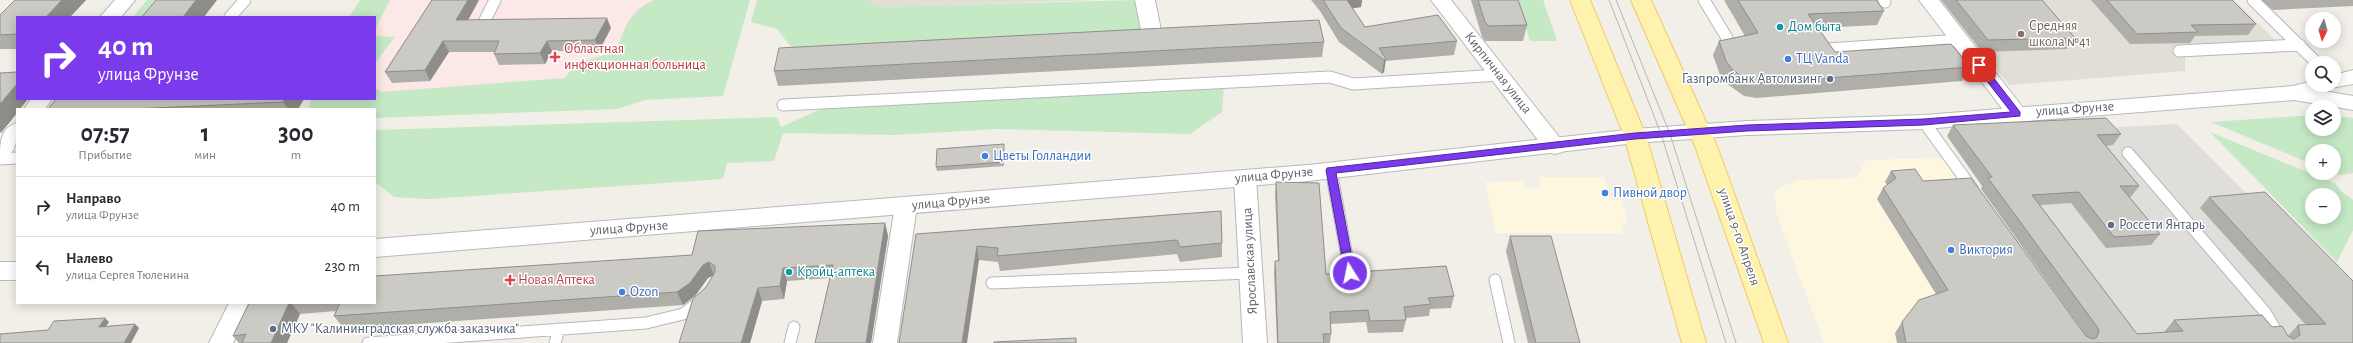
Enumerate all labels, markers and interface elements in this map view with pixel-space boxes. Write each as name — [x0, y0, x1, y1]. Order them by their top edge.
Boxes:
north arrow — [2305, 12, 2341, 48]
map controls — [2305, 12, 2341, 224]
place label: Средняя школа №41 — [2029, 19, 2091, 49]
place label: Дом быта — [1788, 20, 1842, 34]
marker: Дом быта — [1775, 22, 1785, 32]
marker: Средняя школа №41 — [2016, 29, 2026, 39]
street label: Кирпичная улица — [1462, 30, 1534, 117]
icon: right — [32, 32, 84, 84]
text: 40 m — [98, 33, 154, 61]
place label: Областная инфекционная больница — [564, 42, 707, 72]
pin — [1962, 48, 1996, 82]
marker: Областная инфекционная больница — [549, 51, 561, 63]
place label: ТЦ Vanda — [1796, 52, 1850, 66]
marker: ТЦ Vanda — [1783, 54, 1793, 64]
icon: arrive — [1968, 54, 1990, 76]
button: search — [2305, 56, 2341, 92]
text: улица Фрунзе — [98, 66, 199, 84]
place label: Газпромбанк Автолизинг — [1682, 72, 1822, 86]
marker: Газпромбанк Автолизинг — [1825, 74, 1835, 84]
street label: улица Фрунзе — [2034, 99, 2115, 119]
button: layers — [2305, 100, 2341, 136]
text: 07:57 — [81, 122, 130, 146]
text: 1 — [201, 122, 209, 146]
text: 300 — [278, 122, 314, 146]
button: + — [2305, 144, 2341, 180]
text: Прибытие — [78, 149, 132, 162]
text: мин — [194, 149, 216, 162]
text: m — [291, 149, 301, 162]
place label: Цветы Голландии — [993, 149, 1091, 163]
marker: Цветы Голландии — [980, 151, 990, 161]
street label: улица Фрунзе — [1233, 165, 1314, 185]
place label: Пивной двор — [1613, 186, 1687, 200]
street label: улица 9-го Апреля — [1715, 186, 1762, 288]
marker: Пивной двор — [1600, 188, 1610, 198]
button: − — [2305, 188, 2341, 224]
text: Направо — [66, 191, 121, 206]
street label: улица Фрунзе — [910, 192, 991, 212]
icon: right — [32, 196, 54, 218]
text: 40 m — [330, 199, 360, 214]
street label: Ярославская улица — [1240, 207, 1260, 315]
text: улица Фрунзе — [66, 209, 139, 222]
street label: улица Фрунзе — [588, 218, 669, 238]
place label: Россети Янтарь — [2119, 218, 2205, 232]
marker: Россети Янтарь — [2106, 220, 2116, 230]
place label: Виктория — [1959, 243, 2013, 257]
marker: Виктория — [1946, 245, 1956, 255]
text: Налево — [66, 251, 113, 266]
position arrow — [1329, 252, 1371, 294]
icon: left — [32, 256, 54, 278]
text: 230 m — [325, 259, 360, 274]
place label: Кройц-аптека — [797, 265, 876, 279]
marker: Кройц-аптека — [784, 267, 794, 277]
text: улица Сергея Тюленина — [66, 269, 189, 282]
place label: Новая Аптека — [518, 273, 596, 287]
marker: Новая Аптека — [505, 275, 515, 285]
place label: Ozon — [630, 285, 658, 299]
marker: Ozon — [617, 287, 627, 297]
place label: МКУ "Калининградская служба заказчика" — [281, 322, 519, 336]
marker: МКУ "Калининградская служба заказчика" — [268, 324, 278, 334]

